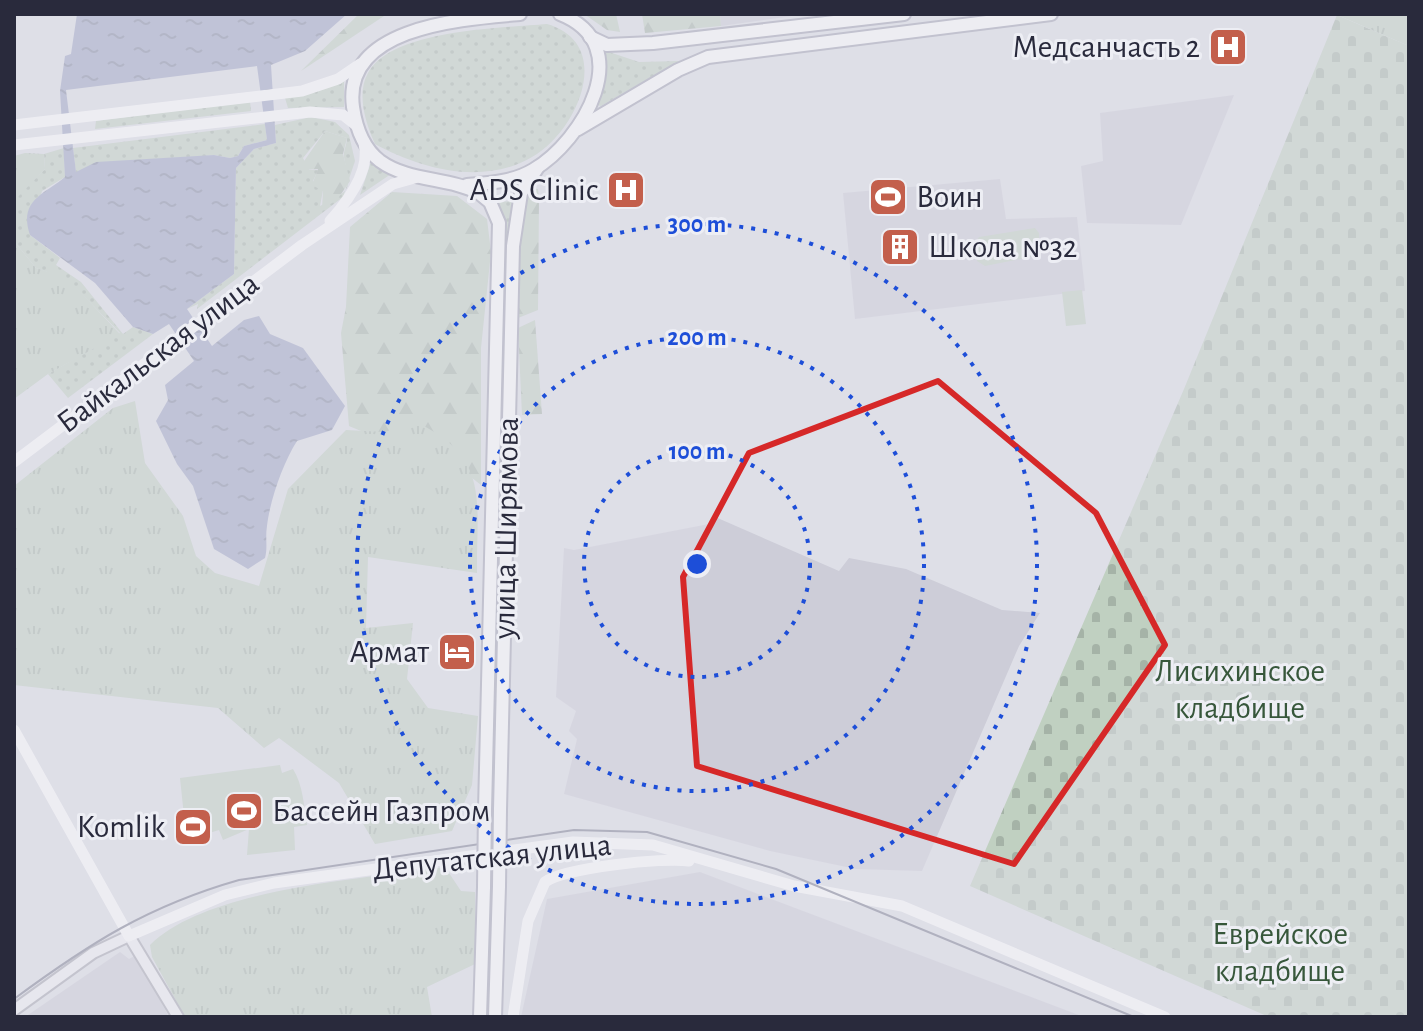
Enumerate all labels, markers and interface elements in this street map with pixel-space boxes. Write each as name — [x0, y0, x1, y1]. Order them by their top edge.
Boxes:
hospital icon: Медсанчасть 2 — [1207, 26, 1249, 68]
place label: Медсанчасть 2 — [1012, 31, 1200, 63]
hospital icon: ADS Clinic — [605, 169, 647, 211]
place label: ADS Clinic — [470, 174, 598, 206]
sports icon: Воин — [867, 176, 909, 218]
place label: Воин — [916, 181, 983, 213]
text: 300 m — [668, 213, 726, 237]
building icon: Школа №32 — [879, 226, 921, 268]
place label: Школа №32 — [928, 231, 1077, 263]
street label: Байкальская улица — [51, 267, 265, 439]
text: 200 m — [667, 326, 727, 350]
street label: улица Ширямова — [488, 417, 524, 640]
text: 100 m — [669, 440, 725, 464]
centre of rings — [683, 550, 711, 578]
hotel icon: Армат — [436, 631, 478, 673]
place label: Армат — [349, 636, 429, 668]
park label: Лисихинское кладбище — [1155, 655, 1325, 724]
sports icon: Бассейн Газпром — [223, 790, 265, 832]
place label: Бассейн Газпром — [272, 795, 490, 827]
sports icon: Komlik — [172, 806, 214, 848]
place label: Komlik — [77, 811, 165, 843]
street label: Депутатская улица — [371, 829, 613, 885]
park label: Еврейское кладбище — [1212, 918, 1348, 987]

